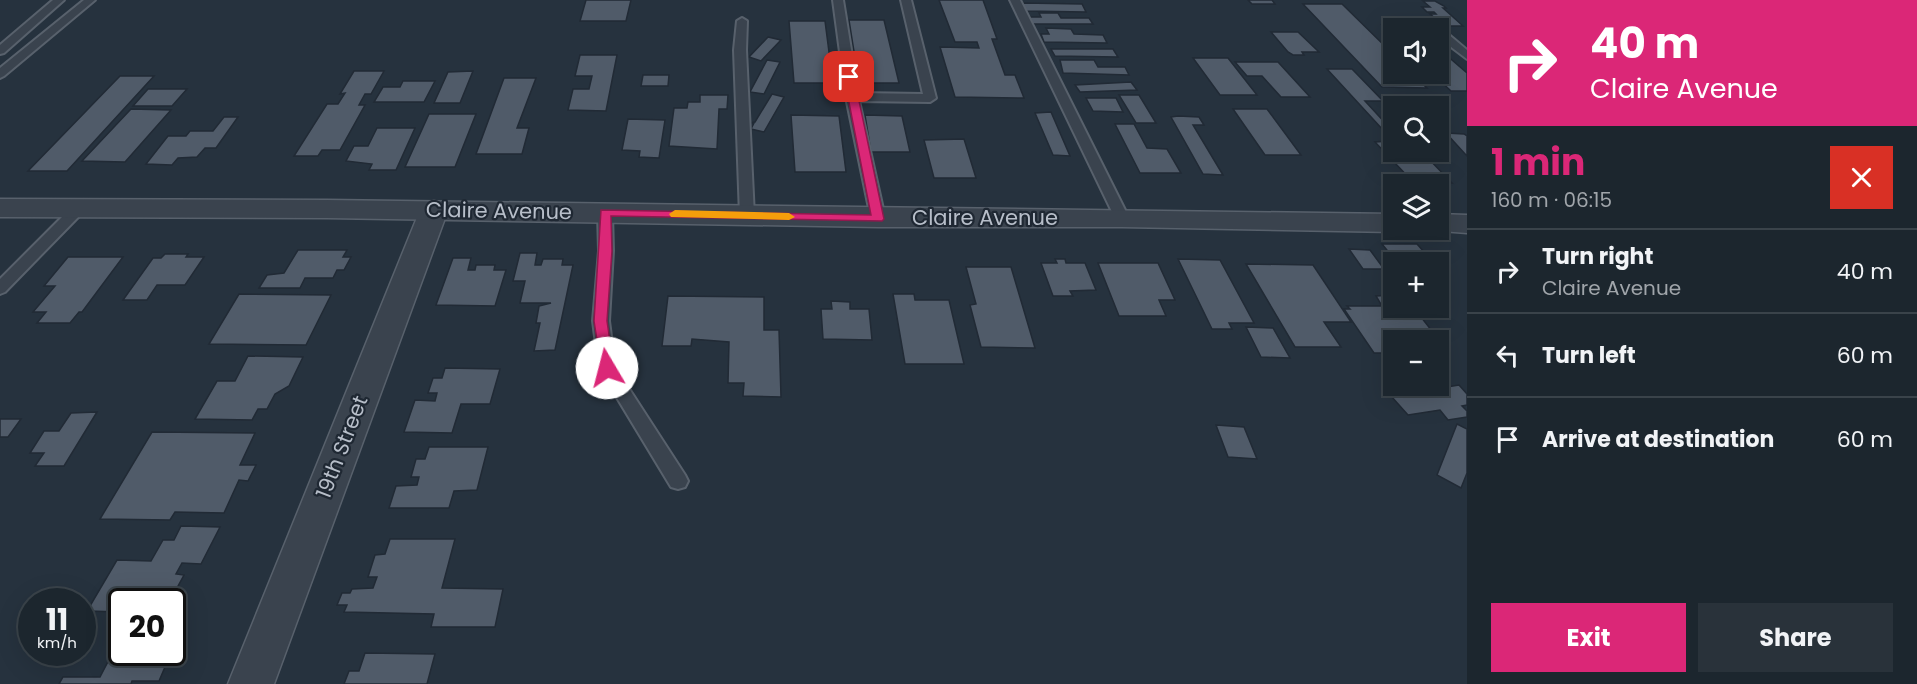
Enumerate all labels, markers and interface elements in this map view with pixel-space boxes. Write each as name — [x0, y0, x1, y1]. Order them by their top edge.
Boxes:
text: 40 m — [1590, 14, 1699, 73]
map controls — [1383, 18, 1449, 396]
button: sound — [1383, 18, 1449, 84]
icon: right — [1491, 24, 1569, 102]
pin — [823, 51, 874, 102]
icon: arrive — [832, 60, 865, 93]
text: Claire Avenue — [1590, 70, 1778, 107]
button: search — [1383, 96, 1449, 162]
text: 1 min — [1491, 137, 1585, 188]
button: close — [1830, 146, 1893, 209]
button: layers — [1383, 174, 1449, 240]
text: 160 m · 06:15 — [1491, 186, 1612, 214]
street label: Claire Avenue — [426, 195, 572, 226]
street label: Claire Avenue — [912, 203, 1058, 232]
text: Turn right — [1542, 241, 1653, 272]
button: + — [1383, 252, 1449, 318]
icon: right — [1491, 255, 1524, 288]
text: 40 m — [1837, 256, 1893, 287]
text: Claire Avenue — [1542, 274, 1681, 302]
button: − — [1383, 330, 1449, 396]
position arrow — [575, 336, 639, 400]
icon: left — [1491, 339, 1524, 372]
text: Turn left — [1542, 340, 1636, 371]
text: 60 m — [1837, 340, 1893, 371]
street label: 19th Street — [309, 391, 374, 502]
icon: arrive — [1491, 423, 1524, 456]
text: Arrive at destination — [1542, 424, 1774, 455]
text: 60 m — [1837, 424, 1893, 455]
speed limit sign: 20 — [108, 588, 186, 666]
text: 11 — [46, 598, 68, 641]
button: Exit — [1491, 603, 1686, 672]
button: Share — [1698, 603, 1893, 672]
text: km/h — [37, 632, 77, 653]

